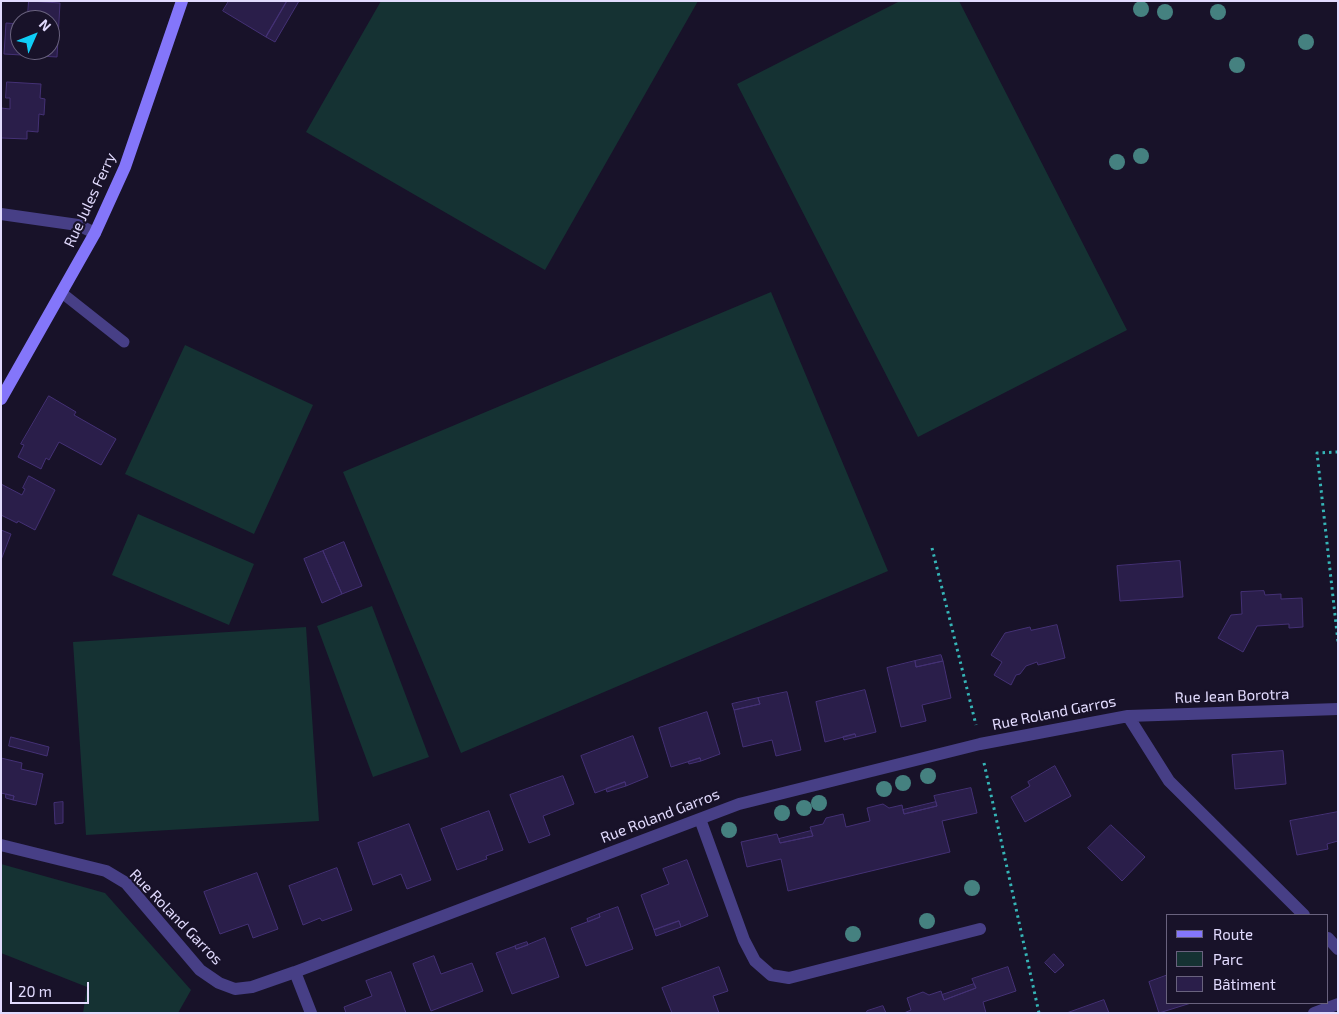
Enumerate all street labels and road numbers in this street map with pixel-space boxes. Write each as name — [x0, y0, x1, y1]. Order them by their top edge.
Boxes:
street label: Rue Jules Ferry — [60, 150, 120, 250]
street label: Rue Jean Borotra — [1174, 685, 1290, 707]
street label: Rue Roland Garros — [990, 692, 1118, 734]
street label: Rue Roland Garros — [598, 785, 722, 847]
street label: Rue Roland Garros — [126, 865, 226, 969]

